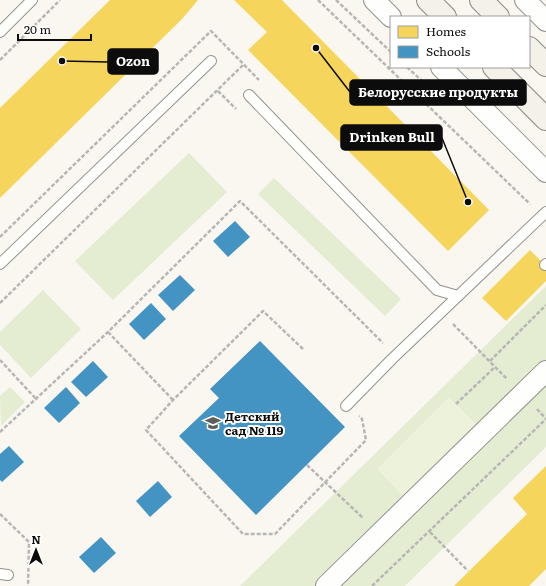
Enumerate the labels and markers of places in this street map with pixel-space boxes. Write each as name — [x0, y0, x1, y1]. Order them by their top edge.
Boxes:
callout: Ozon — [108, 49, 158, 74]
callout: Белорусские продукты — [350, 80, 526, 105]
callout: Drinken Bull — [341, 125, 442, 150]
place label: Детский сад № 119 — [225, 407, 284, 439]
school or university icon: Детский сад № 119 — [204, 414, 222, 432]

